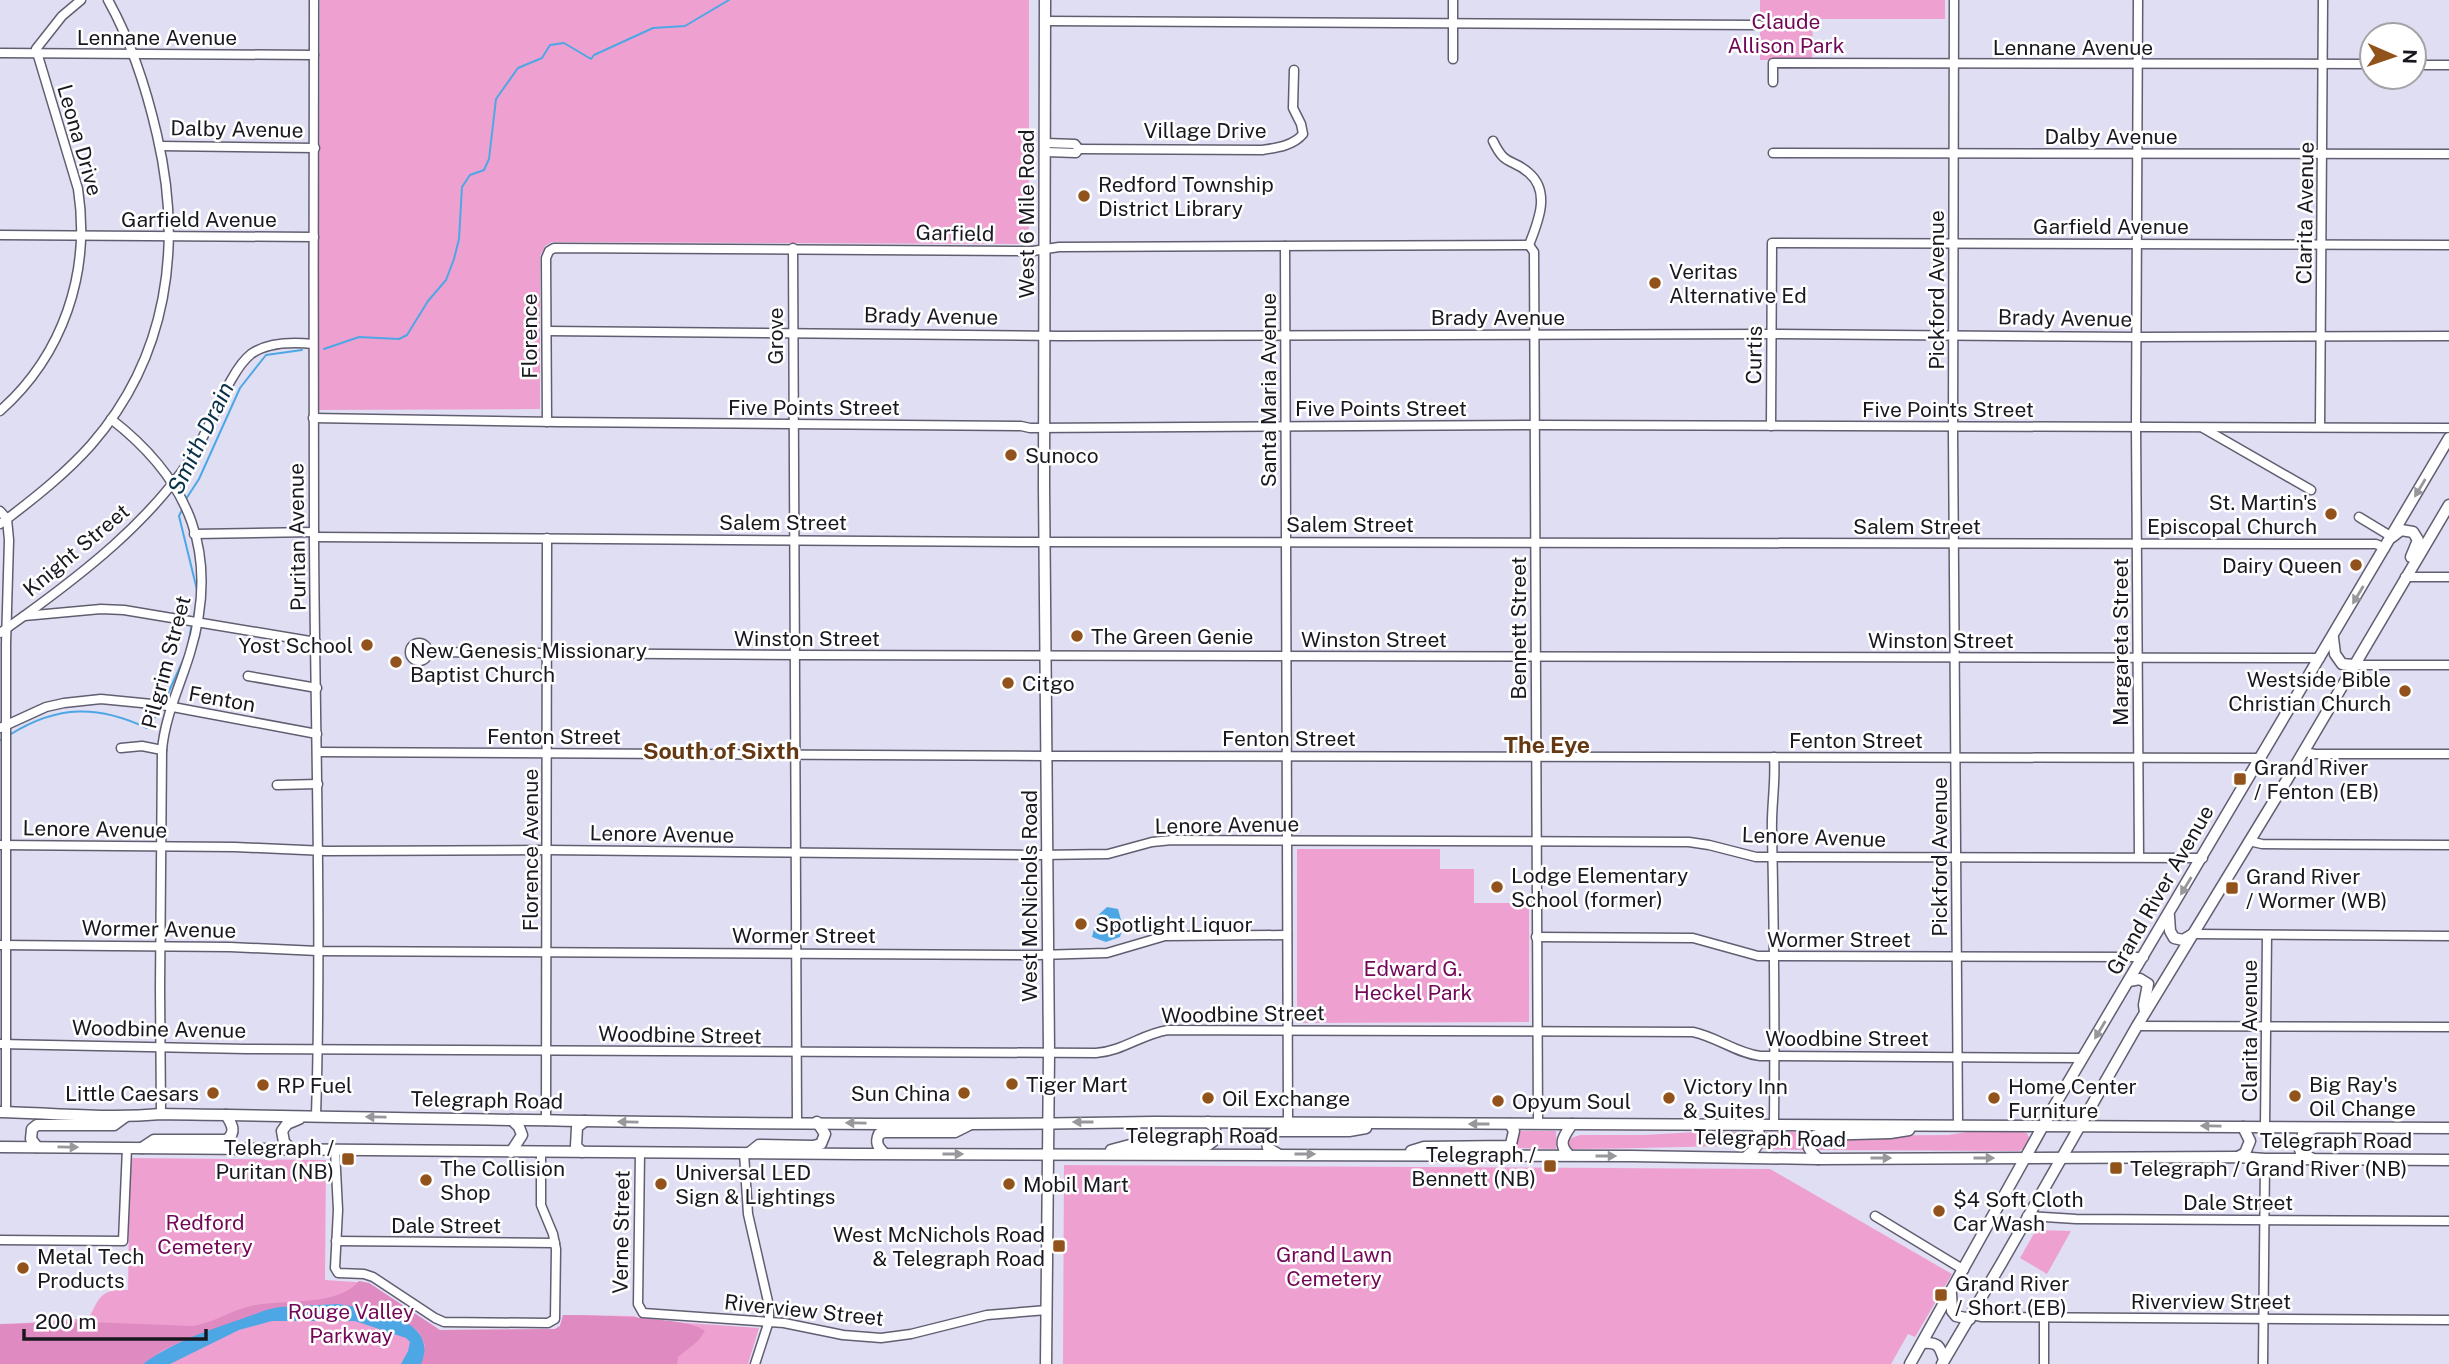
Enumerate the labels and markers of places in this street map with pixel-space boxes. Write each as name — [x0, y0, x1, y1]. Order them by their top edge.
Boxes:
place label: Redford Township District Library — [1098, 172, 1274, 221]
marker: Redford Township District Library — [1076, 188, 1092, 204]
place label: Veritas Alternative Ed — [1669, 259, 1807, 308]
marker: Veritas Alternative Ed — [1647, 275, 1663, 291]
place label: Sunoco — [1025, 443, 1099, 468]
marker: Sunoco — [1003, 447, 1019, 463]
place label: St. Martin's Episcopal Church — [2147, 490, 2317, 539]
marker: St. Martin's Episcopal Church — [2323, 506, 2339, 522]
place label: Dairy Queen — [2222, 553, 2342, 578]
marker: Dairy Queen — [2348, 557, 2364, 573]
place label: The Green Genie — [1091, 624, 1253, 649]
marker: The Green Genie — [1069, 628, 1085, 644]
place label: Yost School — [239, 633, 353, 658]
marker: Yost School — [359, 637, 375, 653]
place label: New Genesis Missionary Baptist Church — [410, 638, 647, 687]
marker: New Genesis Missionary Baptist Church — [388, 654, 404, 670]
place label: Westside Bible Christian Church — [2228, 667, 2391, 716]
place label: Citgo — [1022, 671, 1075, 696]
marker: Citgo — [1000, 675, 1016, 691]
marker: Westside Bible Christian Church — [2397, 683, 2413, 699]
place label: Grand River / Fenton (EB) — [2254, 755, 2379, 804]
marker: Grand River / Fenton (EB) — [2232, 771, 2248, 787]
place label: Lodge Elementary School (former) — [1511, 863, 1688, 912]
place label: Grand River / Wormer (WB) — [2246, 864, 2387, 913]
marker: Lodge Elementary School (former) — [1489, 879, 1505, 895]
marker: Grand River / Wormer (WB) — [2224, 880, 2240, 896]
place label: Spotlight Liquor — [1095, 912, 1253, 937]
marker: Spotlight Liquor — [1073, 916, 1089, 932]
place label: Tiger Mart — [1026, 1072, 1128, 1097]
place label: Big Ray's Oil Change — [2309, 1072, 2416, 1121]
place label: RP Fuel — [277, 1073, 352, 1098]
place label: Victory Inn & Suites — [1683, 1074, 1788, 1123]
place label: Home Center Furniture — [2008, 1074, 2137, 1123]
marker: Tiger Mart — [1004, 1076, 1020, 1092]
marker: RP Fuel — [255, 1077, 271, 1093]
place label: Little Caesars — [65, 1081, 199, 1106]
place label: Sun China — [851, 1081, 950, 1106]
marker: Little Caesars — [205, 1085, 221, 1101]
marker: Sun China — [956, 1085, 972, 1101]
place label: Oil Exchange — [1222, 1086, 1350, 1111]
marker: Big Ray's Oil Change — [2287, 1088, 2303, 1104]
place label: Opyum Soul — [1512, 1089, 1631, 1114]
marker: Oil Exchange — [1200, 1090, 1216, 1106]
marker: Victory Inn & Suites — [1661, 1090, 1677, 1106]
marker: Home Center Furniture — [1986, 1090, 2002, 1106]
marker: Opyum Soul — [1490, 1093, 1506, 1109]
place label: Telegraph / Puritan (NB) — [215, 1135, 335, 1184]
place label: Telegraph / Bennett (NB) — [1411, 1142, 1537, 1191]
marker: Telegraph / Puritan (NB) — [340, 1151, 356, 1167]
place label: The Collision Shop — [440, 1156, 565, 1205]
place label: Telegraph / Grand River (NB) — [2130, 1156, 2407, 1181]
marker: Telegraph / Bennett (NB) — [1542, 1158, 1558, 1174]
place label: Universal LED Sign & Lightings — [675, 1160, 835, 1209]
marker: Telegraph / Grand River (NB) — [2108, 1160, 2124, 1176]
marker: The Collision Shop — [418, 1172, 434, 1188]
place label: Mobil Mart — [1023, 1172, 1129, 1197]
marker: Universal LED Sign & Lightings — [653, 1176, 669, 1192]
marker: Mobil Mart — [1001, 1176, 1017, 1192]
place label: $4 Soft Cloth Car Wash — [1953, 1187, 2084, 1236]
marker: $4 Soft Cloth Car Wash — [1931, 1203, 1947, 1219]
place label: West McNichols Road & Telegraph Road — [833, 1222, 1045, 1271]
marker: West McNichols Road & Telegraph Road — [1051, 1238, 1067, 1254]
place label: Metal Tech Products — [37, 1244, 144, 1293]
marker: Metal Tech Products — [15, 1260, 31, 1276]
place label: Grand River / Short (EB) — [1955, 1271, 2069, 1320]
marker: Grand River / Short (EB) — [1933, 1287, 1949, 1303]

